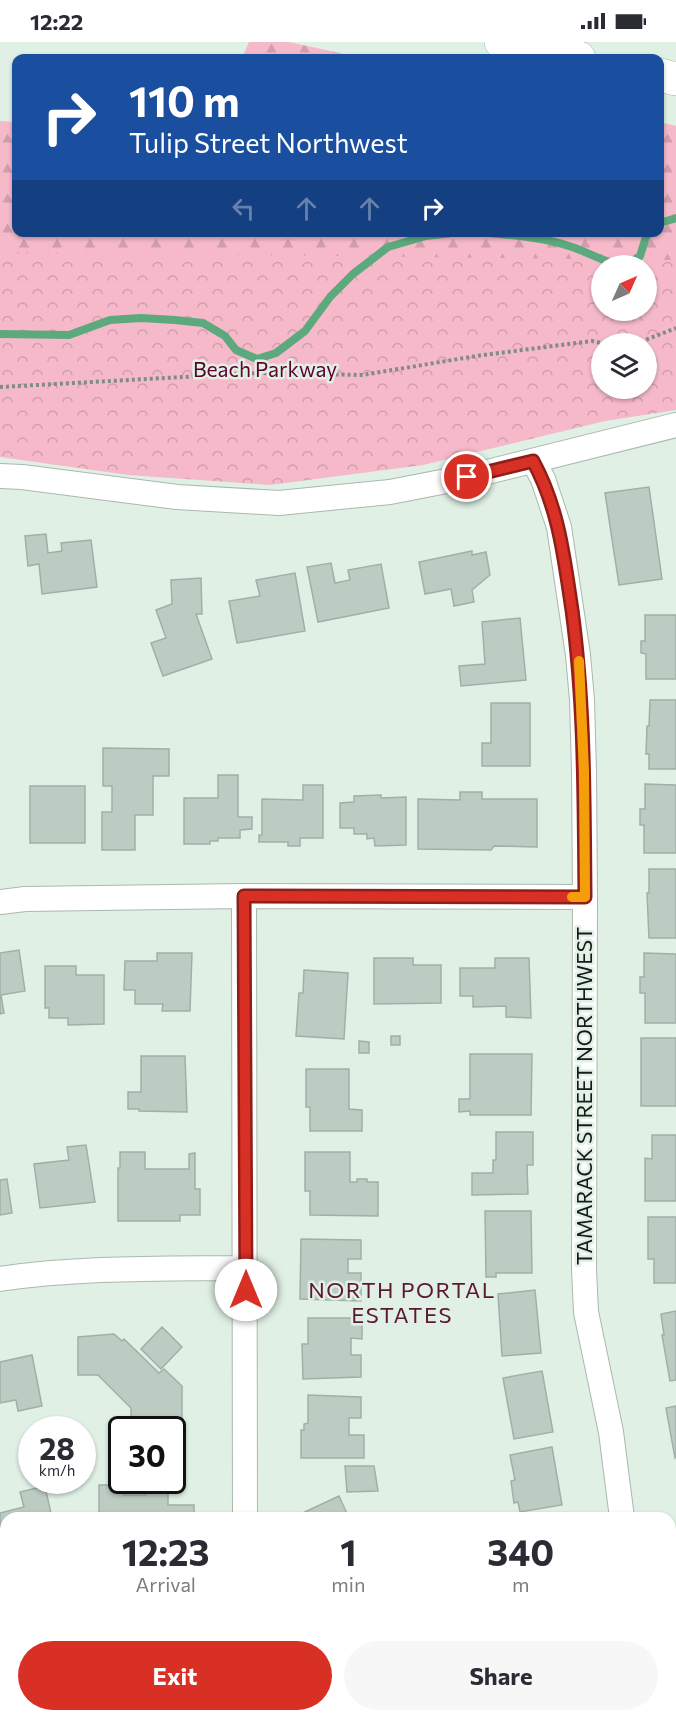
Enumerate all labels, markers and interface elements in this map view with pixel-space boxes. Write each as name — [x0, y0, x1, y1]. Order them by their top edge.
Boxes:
text: 12:22 — [30, 8, 83, 35]
text: 110 m — [129, 74, 240, 126]
icon: right — [30, 78, 108, 156]
text: Tulip Street Northwest — [129, 126, 408, 159]
icon: left — [227, 192, 260, 225]
icon: ahead — [290, 192, 323, 225]
icon: ahead — [353, 192, 386, 225]
icon: right — [416, 192, 449, 225]
north arrow — [591, 255, 657, 321]
map controls — [591, 255, 657, 399]
button: layers — [591, 333, 657, 399]
park label: Beach Parkway — [193, 356, 337, 381]
pin — [441, 451, 492, 502]
icon: arrive — [450, 460, 483, 493]
street label: TAMARACK STREET NORTHWEST — [571, 927, 596, 1265]
position arrow — [214, 1258, 278, 1322]
district label: NORTH PORTAL ESTATES — [308, 1276, 496, 1328]
speed limit sign: 30 — [108, 1416, 186, 1494]
text: 28 — [39, 1429, 75, 1466]
text: km/h — [39, 1461, 75, 1479]
text: 12:23 — [122, 1529, 210, 1573]
text: 1 — [340, 1529, 357, 1573]
text: 340 — [487, 1529, 554, 1573]
text: Arrival — [135, 1572, 196, 1596]
text: min — [331, 1572, 365, 1596]
text: m — [512, 1572, 529, 1596]
button: Exit — [18, 1641, 332, 1710]
button: Share — [344, 1641, 658, 1710]

